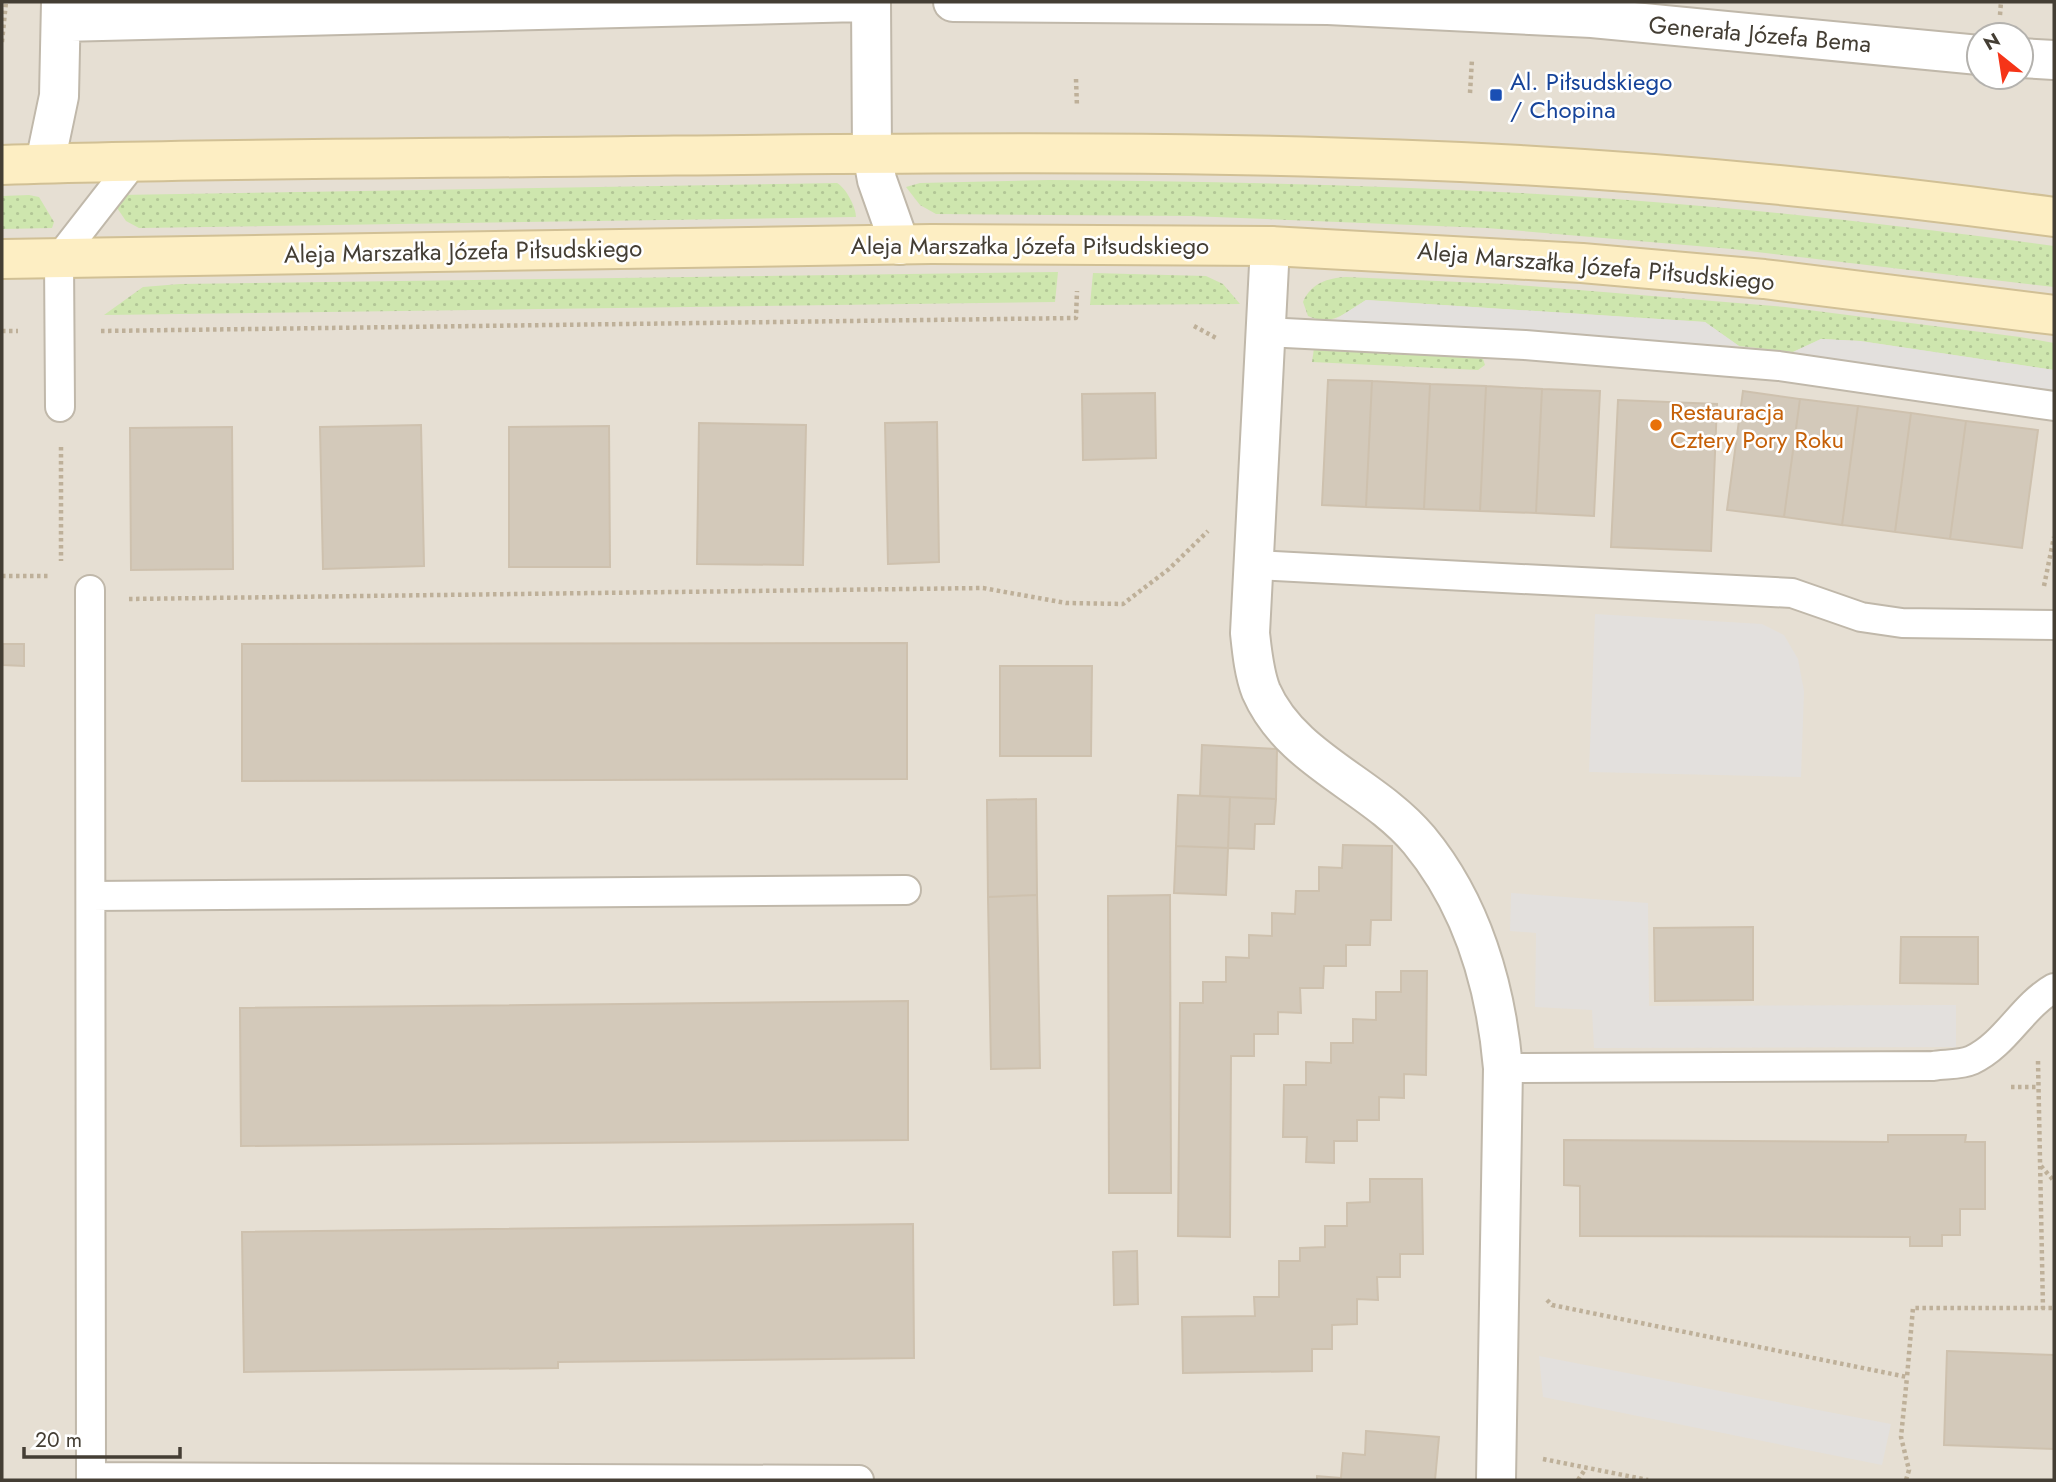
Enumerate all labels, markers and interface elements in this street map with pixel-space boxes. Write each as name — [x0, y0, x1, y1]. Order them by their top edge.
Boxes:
street label: Generała Józefa Bema — [1647, 7, 1873, 61]
north arrow — [1965, 21, 2035, 91]
text: N — [1978, 26, 2005, 57]
place label: Al. Piłsudskiego / Chopina — [1510, 64, 1672, 127]
marker: Al. Piłsudskiego / Chopina — [1488, 87, 1504, 103]
street label: Aleja Marszałka Józefa Piłsudskiego — [851, 228, 1209, 263]
street label: Aleja Marszałka Józefa Piłsudskiego — [284, 230, 642, 272]
street label: Aleja Marszałka Józefa Piłsudskiego — [1416, 233, 1776, 299]
place label: Restauracja Cztery Pory Roku — [1670, 394, 1844, 457]
marker: Restauracja Cztery Pory Roku — [1648, 417, 1664, 433]
scale bar — [24, 1416, 180, 1460]
text: 20 m — [35, 1425, 82, 1455]

